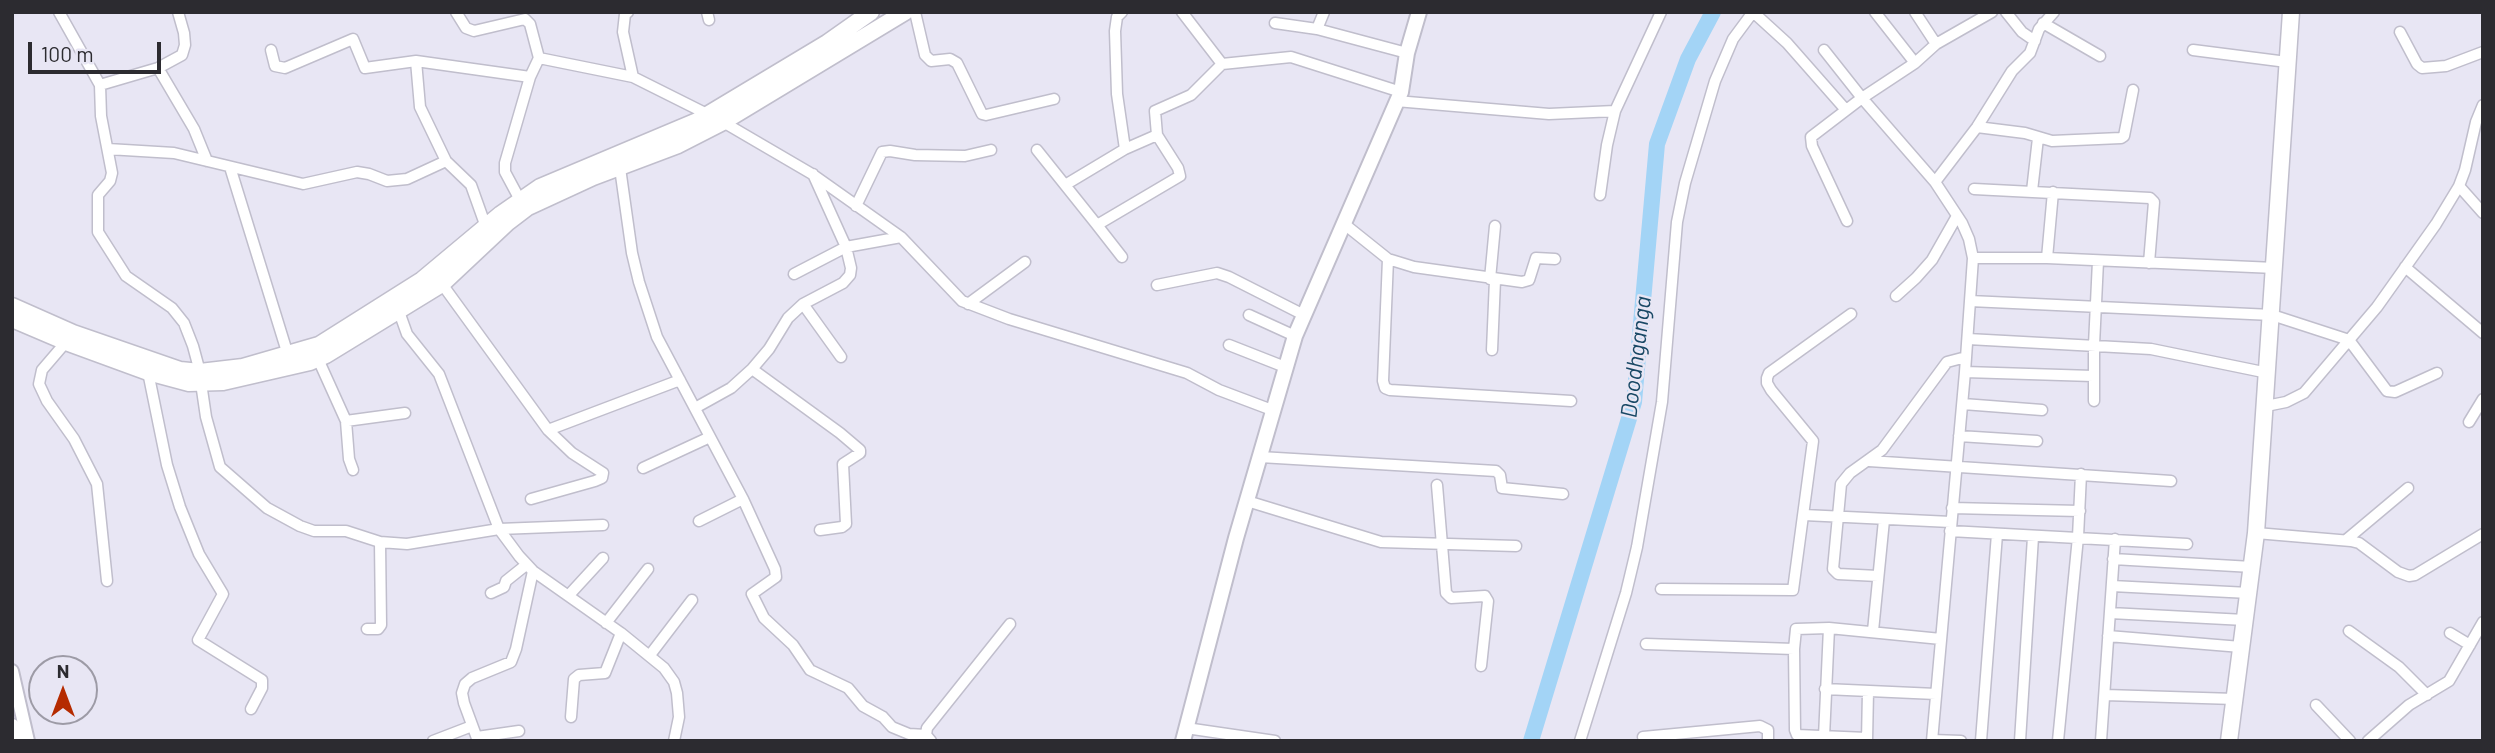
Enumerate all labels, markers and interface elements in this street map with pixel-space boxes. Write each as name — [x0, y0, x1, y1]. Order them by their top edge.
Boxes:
scale bar — [32, 28, 164, 72]
text: 100 m — [41, 41, 94, 66]
water label: Doodhganga — [1615, 295, 1657, 419]
north arrow — [28, 655, 98, 725]
text: N — [57, 659, 69, 682]

